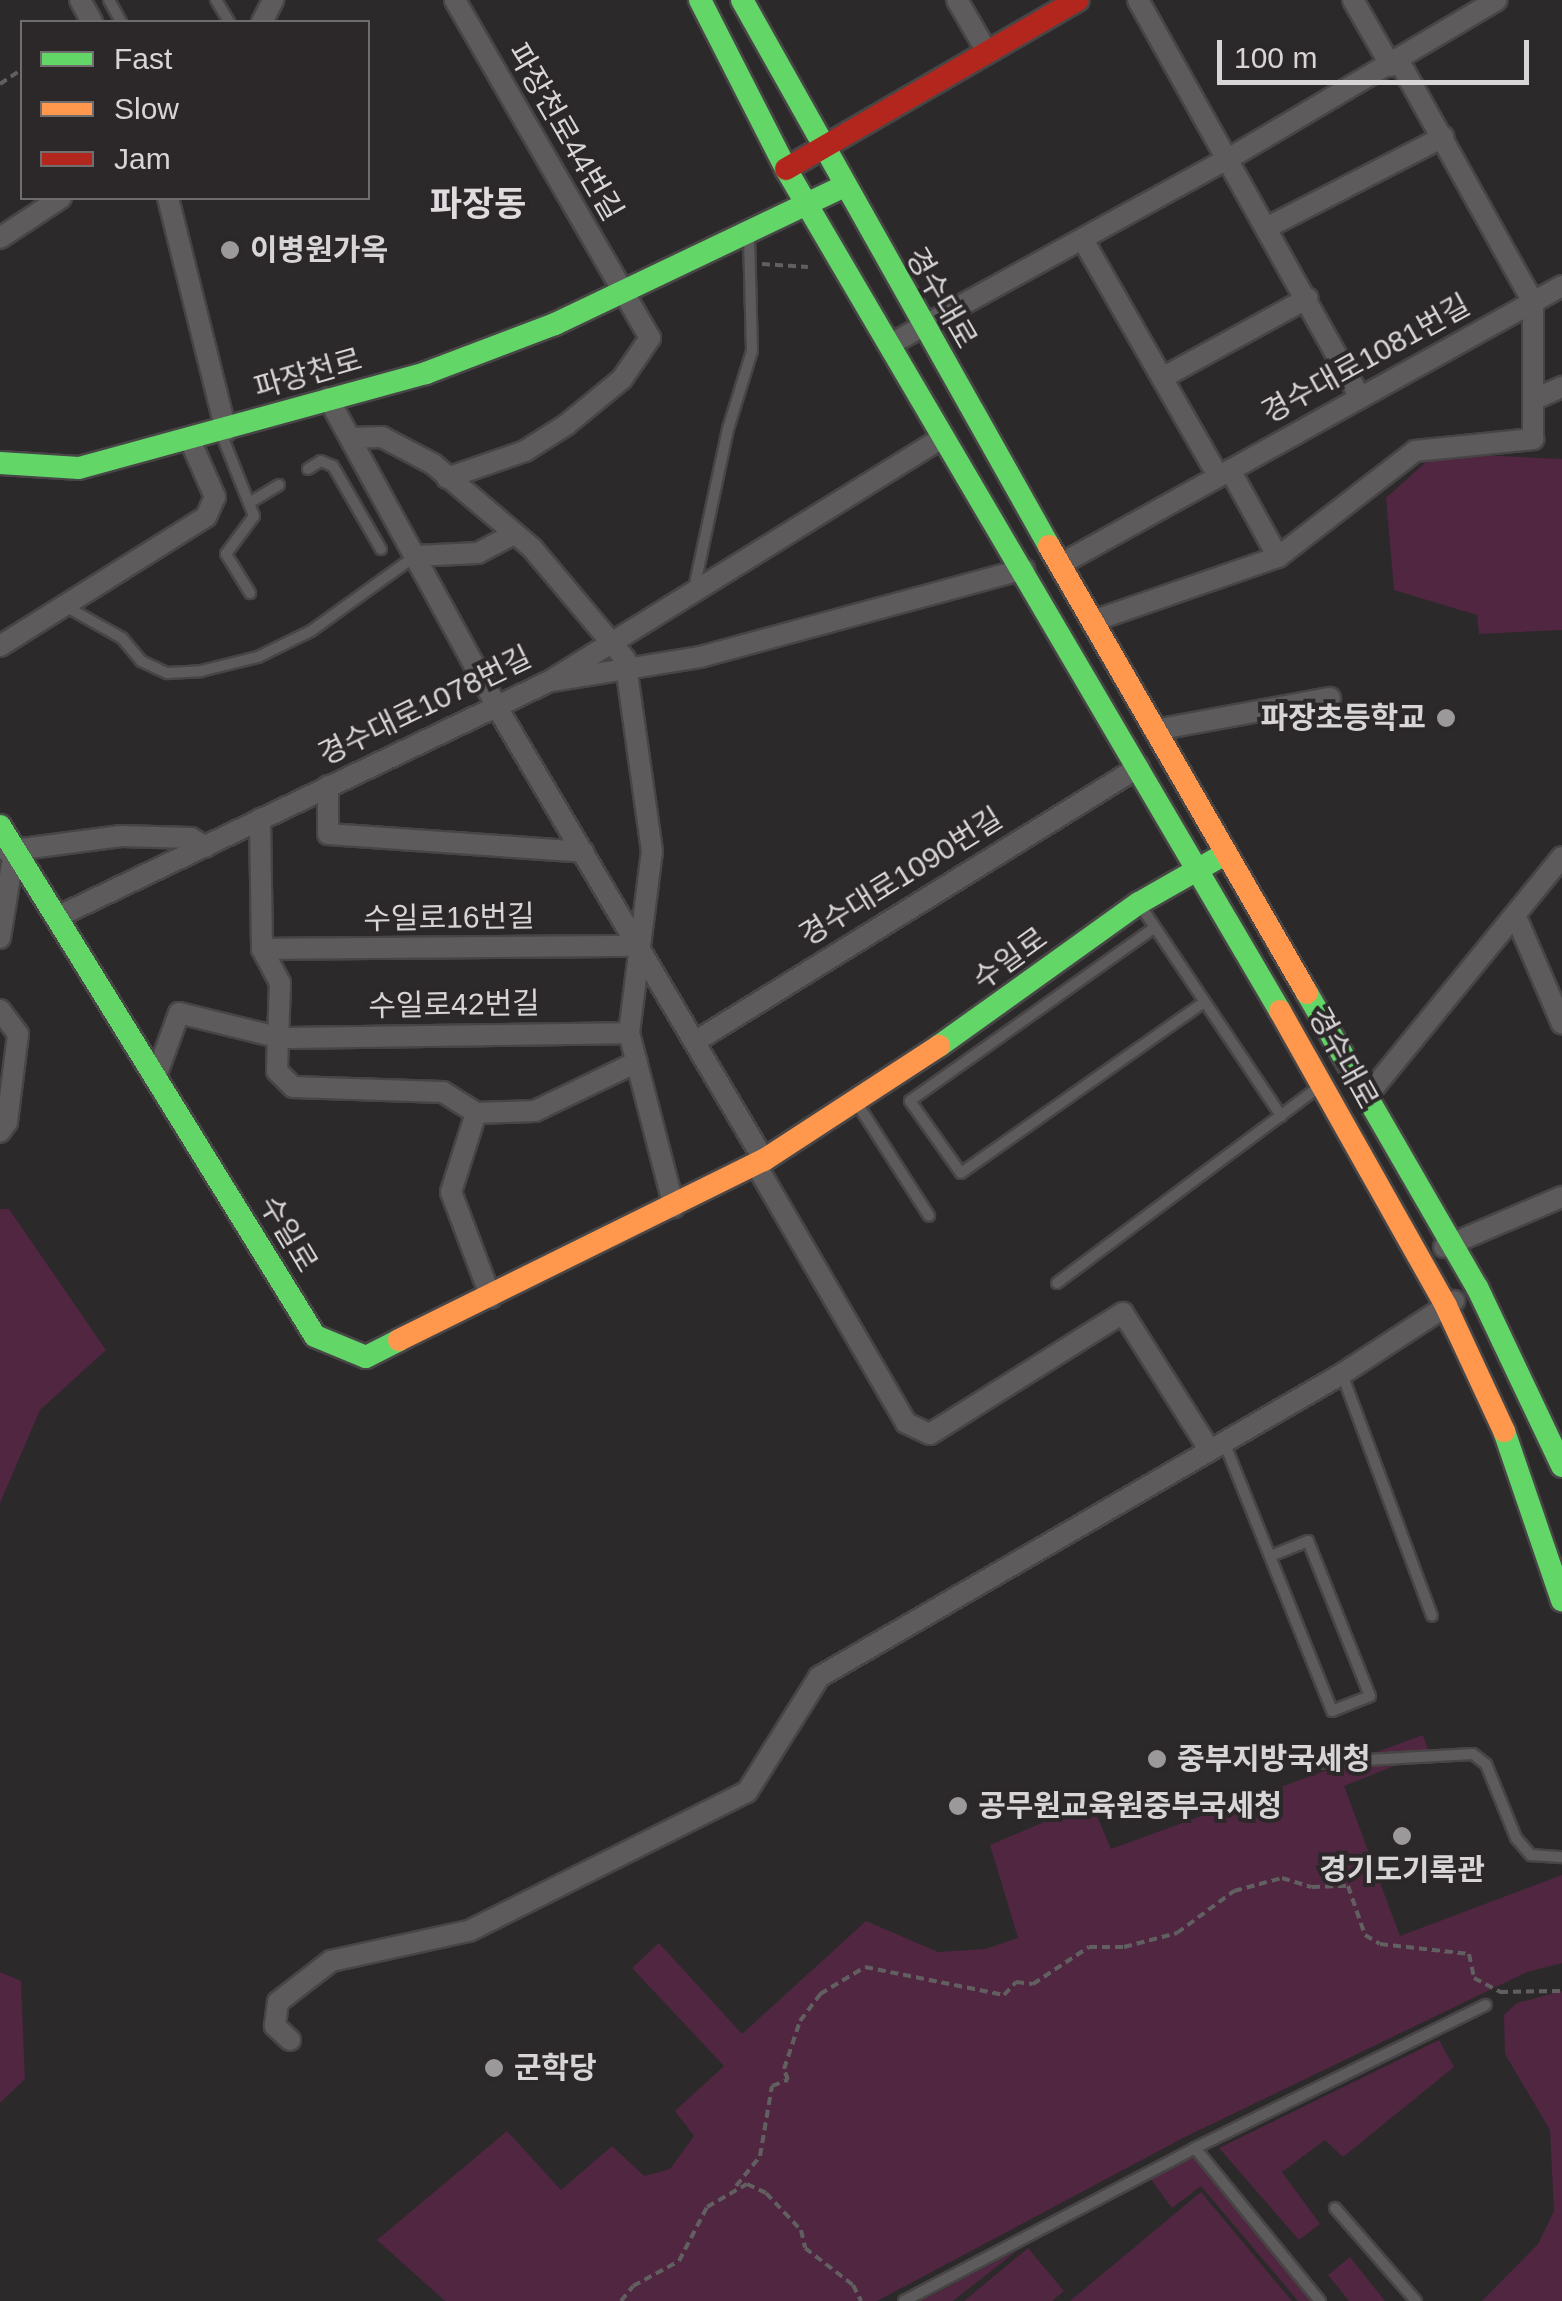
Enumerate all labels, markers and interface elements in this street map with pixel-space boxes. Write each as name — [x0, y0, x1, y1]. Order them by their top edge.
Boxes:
legend — [20, 20, 370, 200]
scale bar — [1222, 20, 1534, 82]
street label: 파장천로44번길 — [500, 37, 630, 227]
text: 100 m — [1234, 41, 1317, 74]
text: Fast — [114, 42, 172, 75]
text: Slow — [114, 92, 179, 125]
text: Jam — [114, 142, 171, 175]
district label: 파장동 — [430, 183, 526, 225]
place label: 이병원가옥 — [250, 232, 388, 268]
marker: 이병원가옥 — [219, 239, 241, 261]
street label: 경수대로 — [898, 241, 984, 355]
street label: 경수대로1081번길 — [1256, 287, 1476, 431]
street label: 파장천로 — [250, 341, 366, 407]
street label: 경수대로1078번길 — [313, 639, 537, 773]
place label: 파장초등학교 — [1260, 700, 1426, 736]
marker: 파장초등학교 — [1435, 707, 1457, 729]
street label: 경수대로1090번길 — [793, 800, 1009, 954]
street label: 수일로16번길 — [363, 899, 535, 937]
street label: 수일로 — [966, 920, 1054, 998]
street label: 수일로42번길 — [368, 986, 540, 1024]
street label: 경수대로 — [1300, 1001, 1386, 1115]
street label: 수일로 — [251, 1189, 325, 1279]
place label: 중부지방국세청 — [1177, 1741, 1370, 1777]
marker: 중부지방국세청 — [1146, 1748, 1168, 1770]
place label: 공무원교육원중부국세청 — [978, 1788, 1282, 1824]
marker: 공무원교육원중부국세청 — [947, 1795, 969, 1817]
marker: 경기도기록관 — [1391, 1825, 1413, 1847]
place label: 경기도기록관 — [1319, 1852, 1485, 1888]
place label: 군학당 — [514, 2050, 597, 2086]
marker: 군학당 — [483, 2057, 505, 2079]

